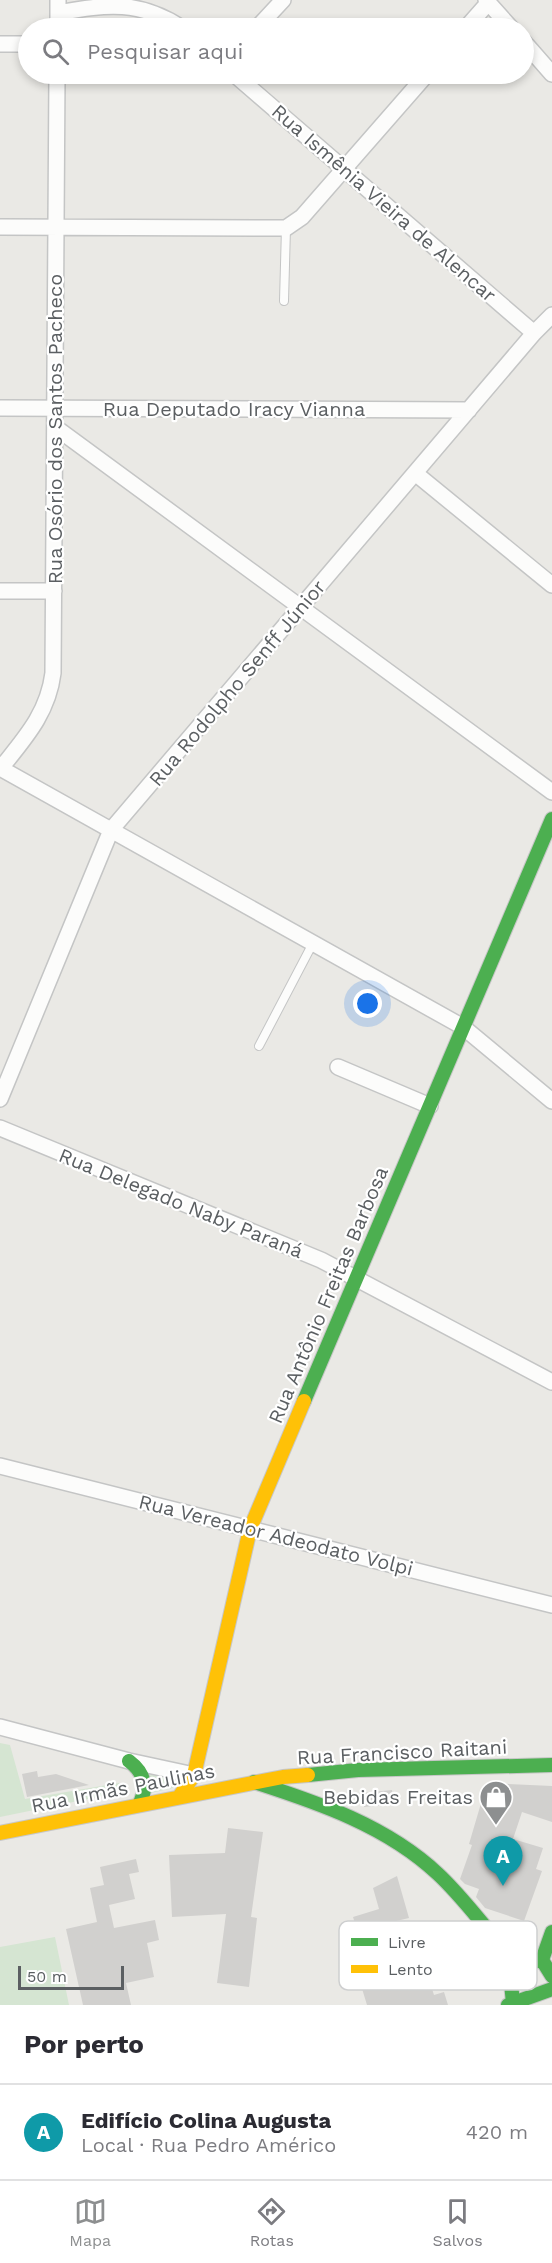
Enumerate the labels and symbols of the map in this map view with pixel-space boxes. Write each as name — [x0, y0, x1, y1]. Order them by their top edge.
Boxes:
street label: Rua Ismênia Vieira de Alencar — [267, 99, 501, 307]
street label: Rua Osório dos Santos Pacheco — [43, 274, 67, 584]
street label: Rua Deputado Iracy Vianna — [103, 397, 365, 421]
street label: Rua Rodolpho Senff Júnior — [144, 575, 330, 791]
your location — [353, 989, 382, 1018]
street label: Rua Delegado Naby Paraná — [55, 1143, 307, 1263]
street label: Rua Antônio Freitas Barbosa — [263, 1163, 393, 1427]
street label: Rua Vereador Adeodato Volpi — [136, 1489, 416, 1581]
street label: Rua Francisco Raitani — [296, 1735, 508, 1769]
street label: Rua Irmãs Paulinas — [29, 1758, 217, 1818]
shop icon: Bebidas Freitas — [478, 1779, 514, 1826]
place label: Bebidas Freitas — [323, 1785, 473, 1809]
pin: A — [484, 1836, 522, 1886]
legend — [339, 1921, 537, 1990]
text: Livre — [388, 1933, 426, 1952]
text: Lento — [388, 1960, 433, 1979]
scale bar — [18, 1963, 124, 1990]

